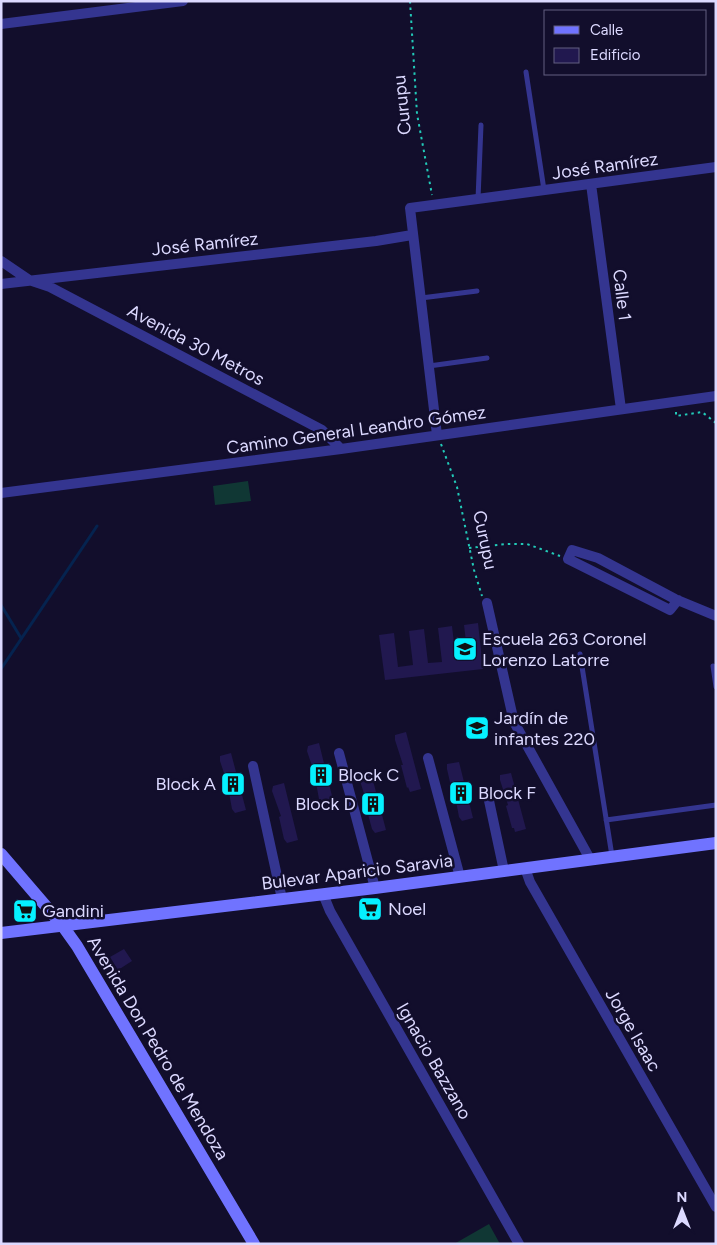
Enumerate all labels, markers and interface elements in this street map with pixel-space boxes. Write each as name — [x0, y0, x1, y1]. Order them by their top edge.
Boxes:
legend — [544, 10, 707, 75]
text: Calle — [590, 21, 623, 39]
text: Edificio — [590, 46, 641, 64]
street label: Curupu — [388, 74, 416, 136]
street label: José Ramírez — [550, 148, 660, 184]
street label: José Ramírez — [151, 227, 260, 261]
street label: Calle 1 — [608, 268, 636, 322]
street label: Avenida 30 Metros — [124, 300, 268, 390]
street label: Camino General Leandro Gómez — [225, 401, 487, 459]
street label: Curupu — [468, 508, 502, 572]
place label: Escuela 263 Coronel Lorenzo Latorre — [482, 628, 647, 671]
school or university icon: Escuela 263 Coronel Lorenzo Latorre — [452, 636, 478, 662]
place label: Jardín de infantes 220 — [494, 707, 595, 750]
school or university icon: Jardín de infantes 220 — [464, 715, 490, 741]
building icon: Block C — [308, 762, 334, 788]
place label: Block C — [338, 764, 399, 786]
building icon: Block A — [220, 771, 246, 797]
place label: Block A — [156, 773, 216, 795]
building icon: Block F — [448, 780, 474, 806]
place label: Block F — [478, 782, 536, 804]
building icon: Block D — [360, 791, 386, 817]
place label: Block D — [295, 793, 356, 815]
street label: Bulevar Aparicio Saravia — [260, 849, 454, 895]
supermarket icon: Noel — [357, 896, 383, 922]
supermarket icon: Gandini — [12, 898, 38, 924]
place label: Noel — [388, 898, 426, 920]
place label: Gandini — [42, 900, 104, 922]
street label: Avenida Don Pedro de Mendoza — [82, 932, 234, 1164]
street label: Jorge Isaac — [600, 985, 666, 1076]
street label: Ignacio Bazzano — [392, 999, 476, 1123]
north arrow — [657, 1185, 707, 1235]
text: N — [677, 1189, 687, 1206]

